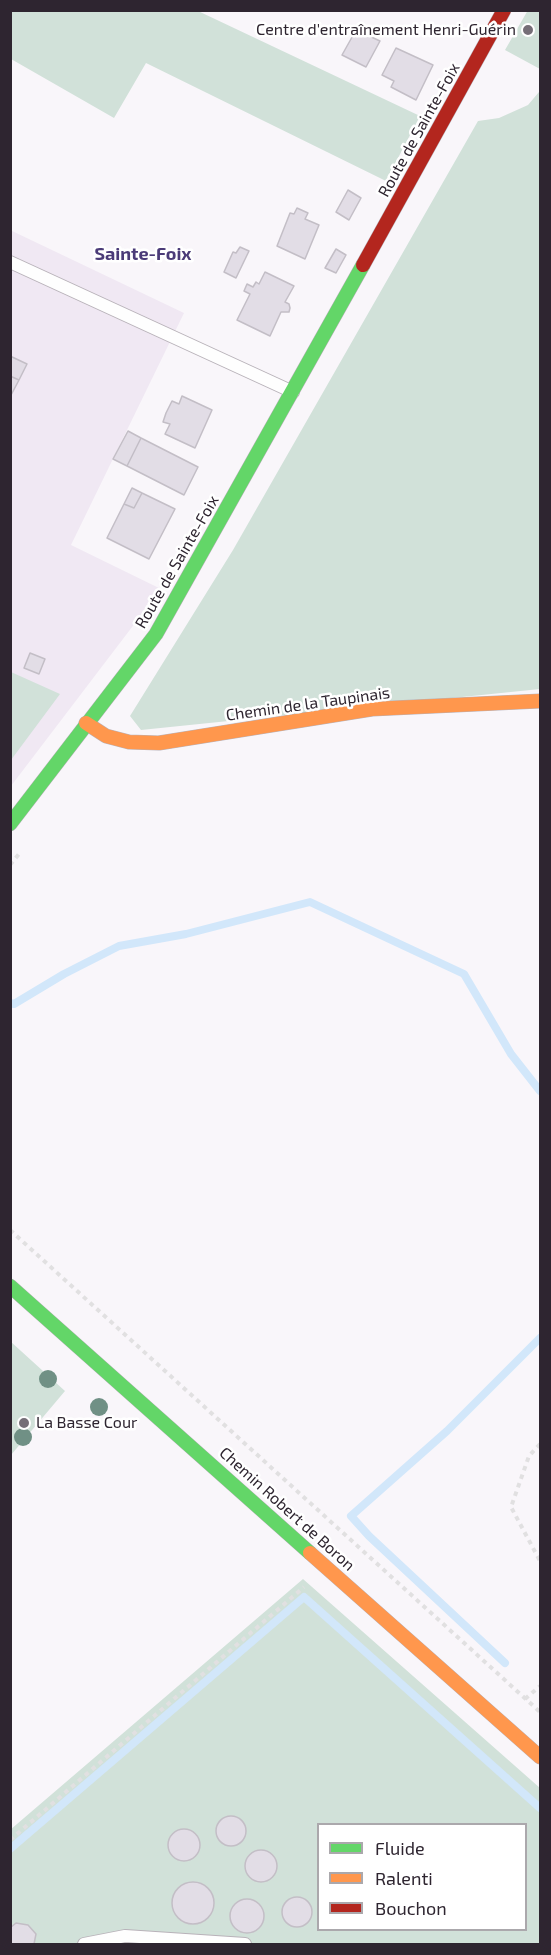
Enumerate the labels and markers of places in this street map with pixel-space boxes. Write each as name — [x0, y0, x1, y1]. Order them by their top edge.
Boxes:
place label: Centre d'entraînement Henri-Guérin — [256, 20, 516, 40]
marker: Centre d'entraînement Henri-Guérin — [521, 23, 535, 37]
place label: La Basse Cour — [36, 1413, 137, 1433]
marker: La Basse Cour — [17, 1416, 31, 1430]

